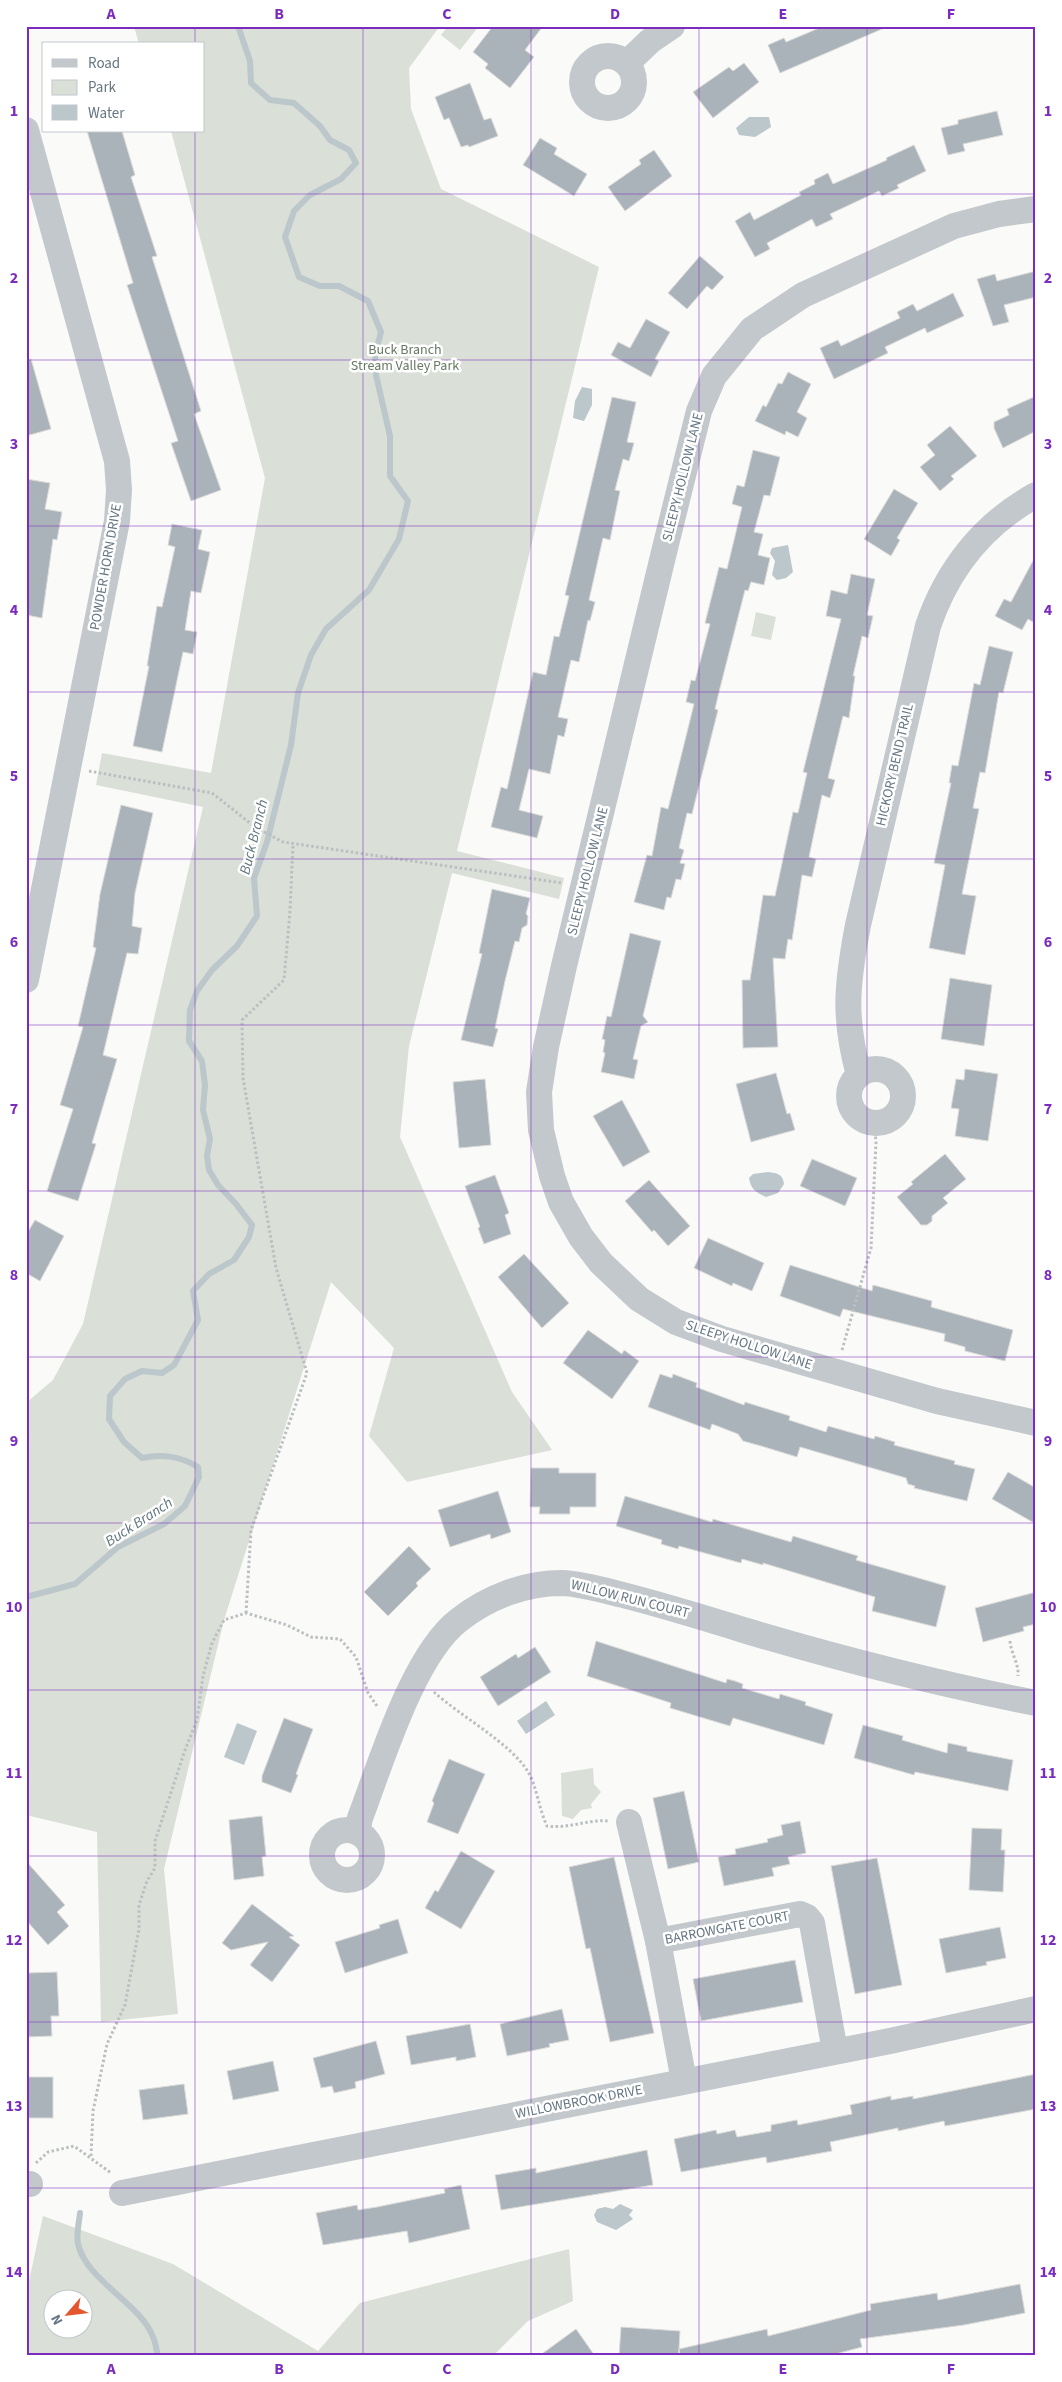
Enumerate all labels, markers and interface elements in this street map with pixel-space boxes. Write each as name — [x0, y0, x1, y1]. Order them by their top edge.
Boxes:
text: A — [105, 3, 116, 25]
text: B — [274, 3, 284, 25]
text: C — [442, 3, 452, 25]
text: D — [610, 3, 620, 25]
text: E — [779, 3, 787, 25]
text: F — [947, 3, 955, 25]
legend — [42, 42, 205, 132]
text: Road — [88, 53, 120, 74]
text: Park — [88, 77, 117, 98]
text: 1 — [10, 100, 18, 122]
text: 1 — [1044, 100, 1052, 122]
text: Water — [88, 103, 125, 124]
text: 2 — [10, 267, 18, 289]
text: 2 — [1044, 267, 1052, 289]
park label: Buck Branch Stream Valley Park — [351, 340, 459, 376]
street label: SLEEPY HOLLOW LANE — [657, 411, 709, 543]
text: 3 — [10, 433, 18, 455]
text: 3 — [1044, 433, 1052, 455]
street label: POWDER HORN DRIVE — [85, 502, 127, 632]
text: 4 — [10, 599, 19, 621]
text: 4 — [1044, 599, 1053, 621]
street label: HICKORY BEND TRAIL — [871, 702, 919, 828]
text: 5 — [10, 765, 18, 787]
text: 5 — [1044, 765, 1052, 787]
water label: Buck Branch — [235, 797, 274, 877]
street label: SLEEPY HOLLOW LANE — [562, 805, 614, 937]
text: 6 — [10, 931, 18, 953]
text: 6 — [1044, 931, 1052, 953]
text: 7 — [10, 1098, 18, 1120]
text: 7 — [1044, 1098, 1052, 1120]
text: 8 — [10, 1264, 18, 1286]
text: 8 — [1044, 1264, 1052, 1286]
street label: SLEEPY HOLLOW LANE — [683, 1315, 815, 1375]
text: 9 — [10, 1430, 18, 1452]
text: 9 — [1044, 1430, 1052, 1452]
water label: Buck Branch — [101, 1492, 177, 1552]
street label: WILLOW RUN COURT — [569, 1575, 692, 1623]
text: 10 — [6, 1596, 22, 1618]
text: 10 — [1040, 1596, 1056, 1618]
text: 11 — [6, 1762, 22, 1784]
text: 11 — [1040, 1762, 1056, 1784]
street label: BARROWGATE COURT — [663, 1906, 791, 1950]
text: 12 — [6, 1929, 22, 1951]
text: 12 — [1040, 1929, 1056, 1951]
street label: WILLOWBROOK DRIVE — [514, 2080, 644, 2124]
text: 13 — [6, 2095, 22, 2117]
text: 13 — [1040, 2095, 1056, 2117]
text: 14 — [6, 2261, 23, 2283]
text: 14 — [1040, 2261, 1057, 2283]
north arrow — [42, 2290, 92, 2340]
text: N — [46, 2311, 68, 2328]
text: A — [105, 2358, 116, 2380]
text: B — [274, 2358, 284, 2380]
text: C — [442, 2358, 452, 2380]
text: D — [610, 2358, 620, 2380]
text: E — [779, 2358, 787, 2380]
text: F — [947, 2358, 955, 2380]

